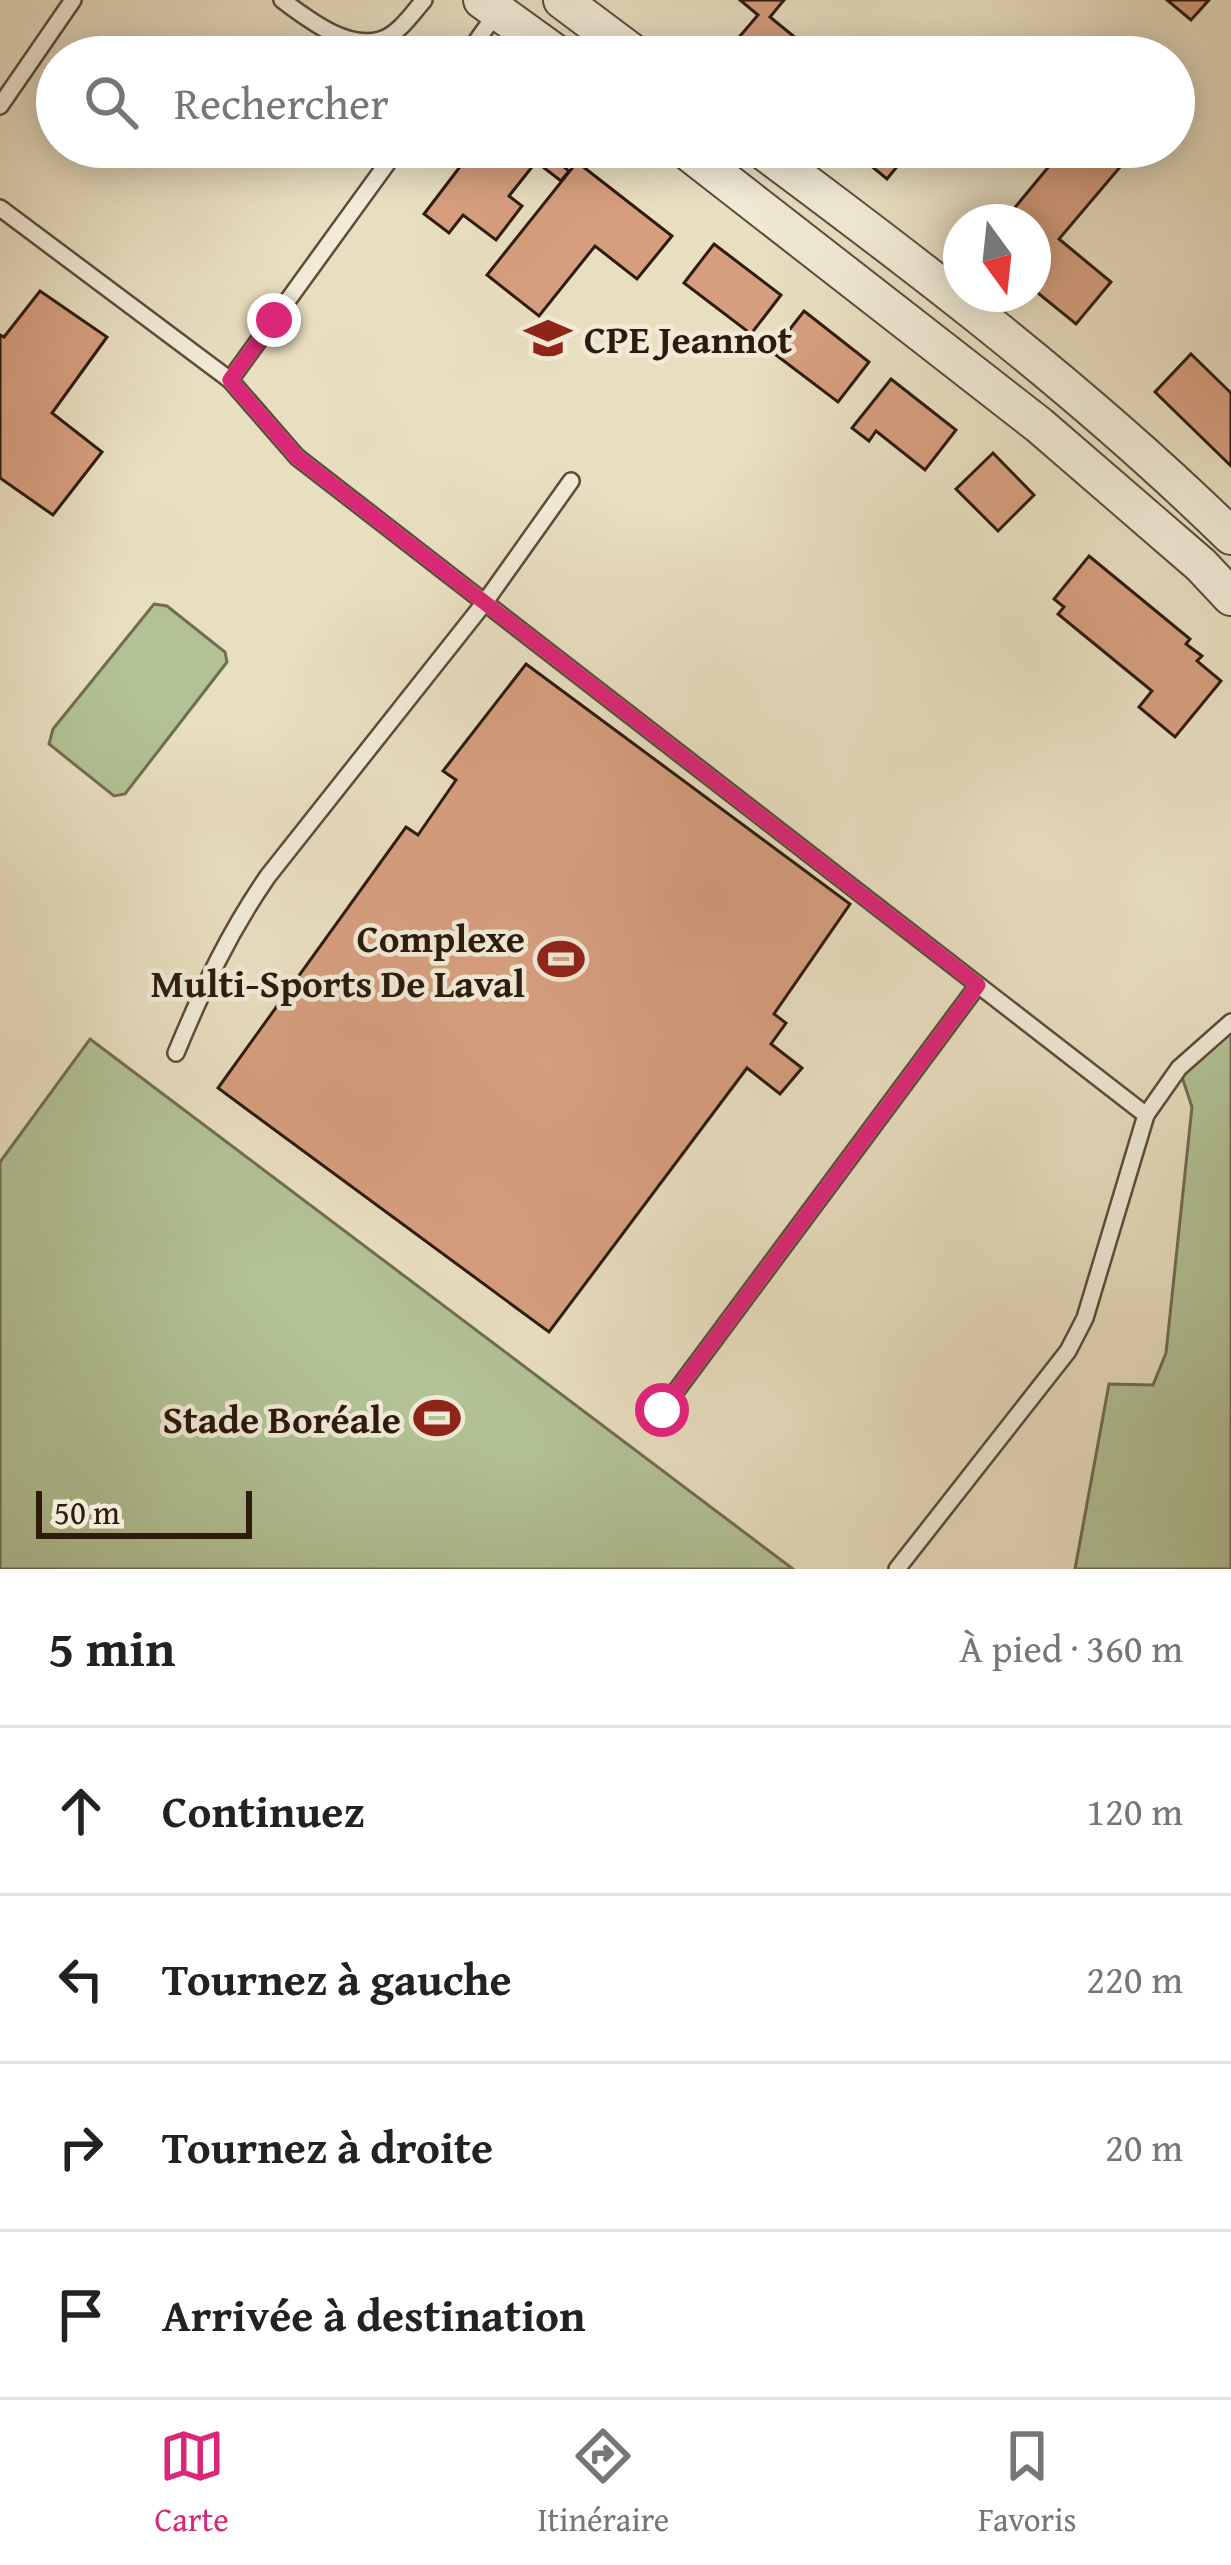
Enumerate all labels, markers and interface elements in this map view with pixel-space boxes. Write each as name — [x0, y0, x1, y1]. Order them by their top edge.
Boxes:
search box — [36, 36, 1195, 168]
icon: search — [78, 69, 144, 135]
text: Rechercher — [174, 70, 389, 135]
north arrow — [943, 204, 1051, 312]
route end — [247, 293, 301, 347]
place label: CPE Jeannot — [584, 310, 793, 367]
school or university icon: CPE Jeannot — [523, 313, 573, 363]
place label: Complexe Multi-Sports De Laval — [150, 909, 525, 1011]
sports icon: Complexe Multi-Sports De Laval — [536, 934, 586, 984]
route start — [635, 1383, 689, 1437]
place label: Stade Boréale — [162, 1390, 401, 1447]
sports icon: Stade Boréale — [412, 1393, 462, 1443]
scale bar — [36, 1485, 252, 1538]
text: 50 m — [54, 1488, 120, 1536]
text: 5 min — [48, 1610, 175, 1685]
text: À pied · 360 m — [959, 1619, 1183, 1676]
icon: ahead — [48, 1778, 114, 1844]
text: Continuez — [162, 1778, 365, 1843]
text: 120 m — [1086, 1782, 1183, 1839]
icon: left — [48, 1946, 114, 2012]
text: Tournez à gauche — [162, 1946, 512, 2011]
text: 220 m — [1086, 1950, 1183, 2007]
icon: right — [48, 2114, 114, 2180]
text: Tournez à droite — [162, 2114, 493, 2179]
text: 20 m — [1105, 2118, 1183, 2175]
icon: arrive — [48, 2282, 114, 2348]
text: Arrivée à destination — [162, 2282, 586, 2347]
tab: Carte — [154, 2423, 229, 2543]
tab: Itinéraire — [537, 2423, 669, 2543]
tab: Favoris — [978, 2423, 1077, 2543]

